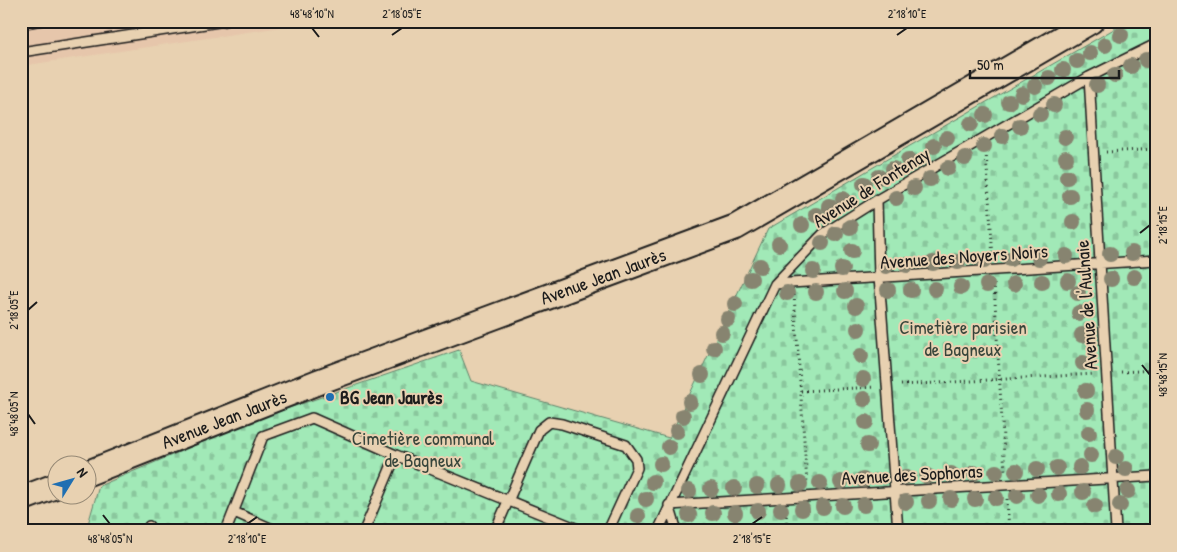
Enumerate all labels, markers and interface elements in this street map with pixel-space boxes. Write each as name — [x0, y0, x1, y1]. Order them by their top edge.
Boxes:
text: 48°48'10"N — [290, 5, 334, 22]
text: 2°18'05"E — [382, 5, 422, 22]
text: 2°18'10"E — [888, 5, 927, 22]
scale bar — [970, 48, 1118, 80]
text: 50 m — [977, 54, 1004, 75]
street label: Avenue de Fontenay — [808, 141, 934, 233]
text: 2°18'15"E — [1154, 205, 1171, 244]
street label: Avenue des Noyers Noirs — [879, 237, 1049, 275]
street label: Avenue de l'Aulnaie — [1068, 239, 1103, 371]
street label: Avenue Jean Jaurès — [537, 241, 669, 311]
text: 2°18'05"E — [5, 290, 22, 330]
park label: Cimetière parisien de Bagneux — [899, 314, 1027, 362]
text: 48°48'15"N — [1154, 353, 1171, 397]
street label: Avenue Jean Jaurès — [158, 383, 290, 455]
place label: BG Jean Jaurès — [340, 384, 443, 410]
marker: BG Jean Jaurès — [324, 391, 336, 403]
text: 48°48'05"N — [5, 392, 22, 436]
park label: Cimetière communal de Bagneux — [352, 425, 495, 473]
north arrow — [48, 454, 98, 504]
street label: Avenue des Sophoras — [841, 457, 983, 491]
text: N — [73, 463, 93, 481]
text: 48°48'05"N — [88, 530, 132, 547]
text: 2°18'10"E — [228, 530, 267, 547]
text: 2°18'15"E — [733, 530, 772, 547]

